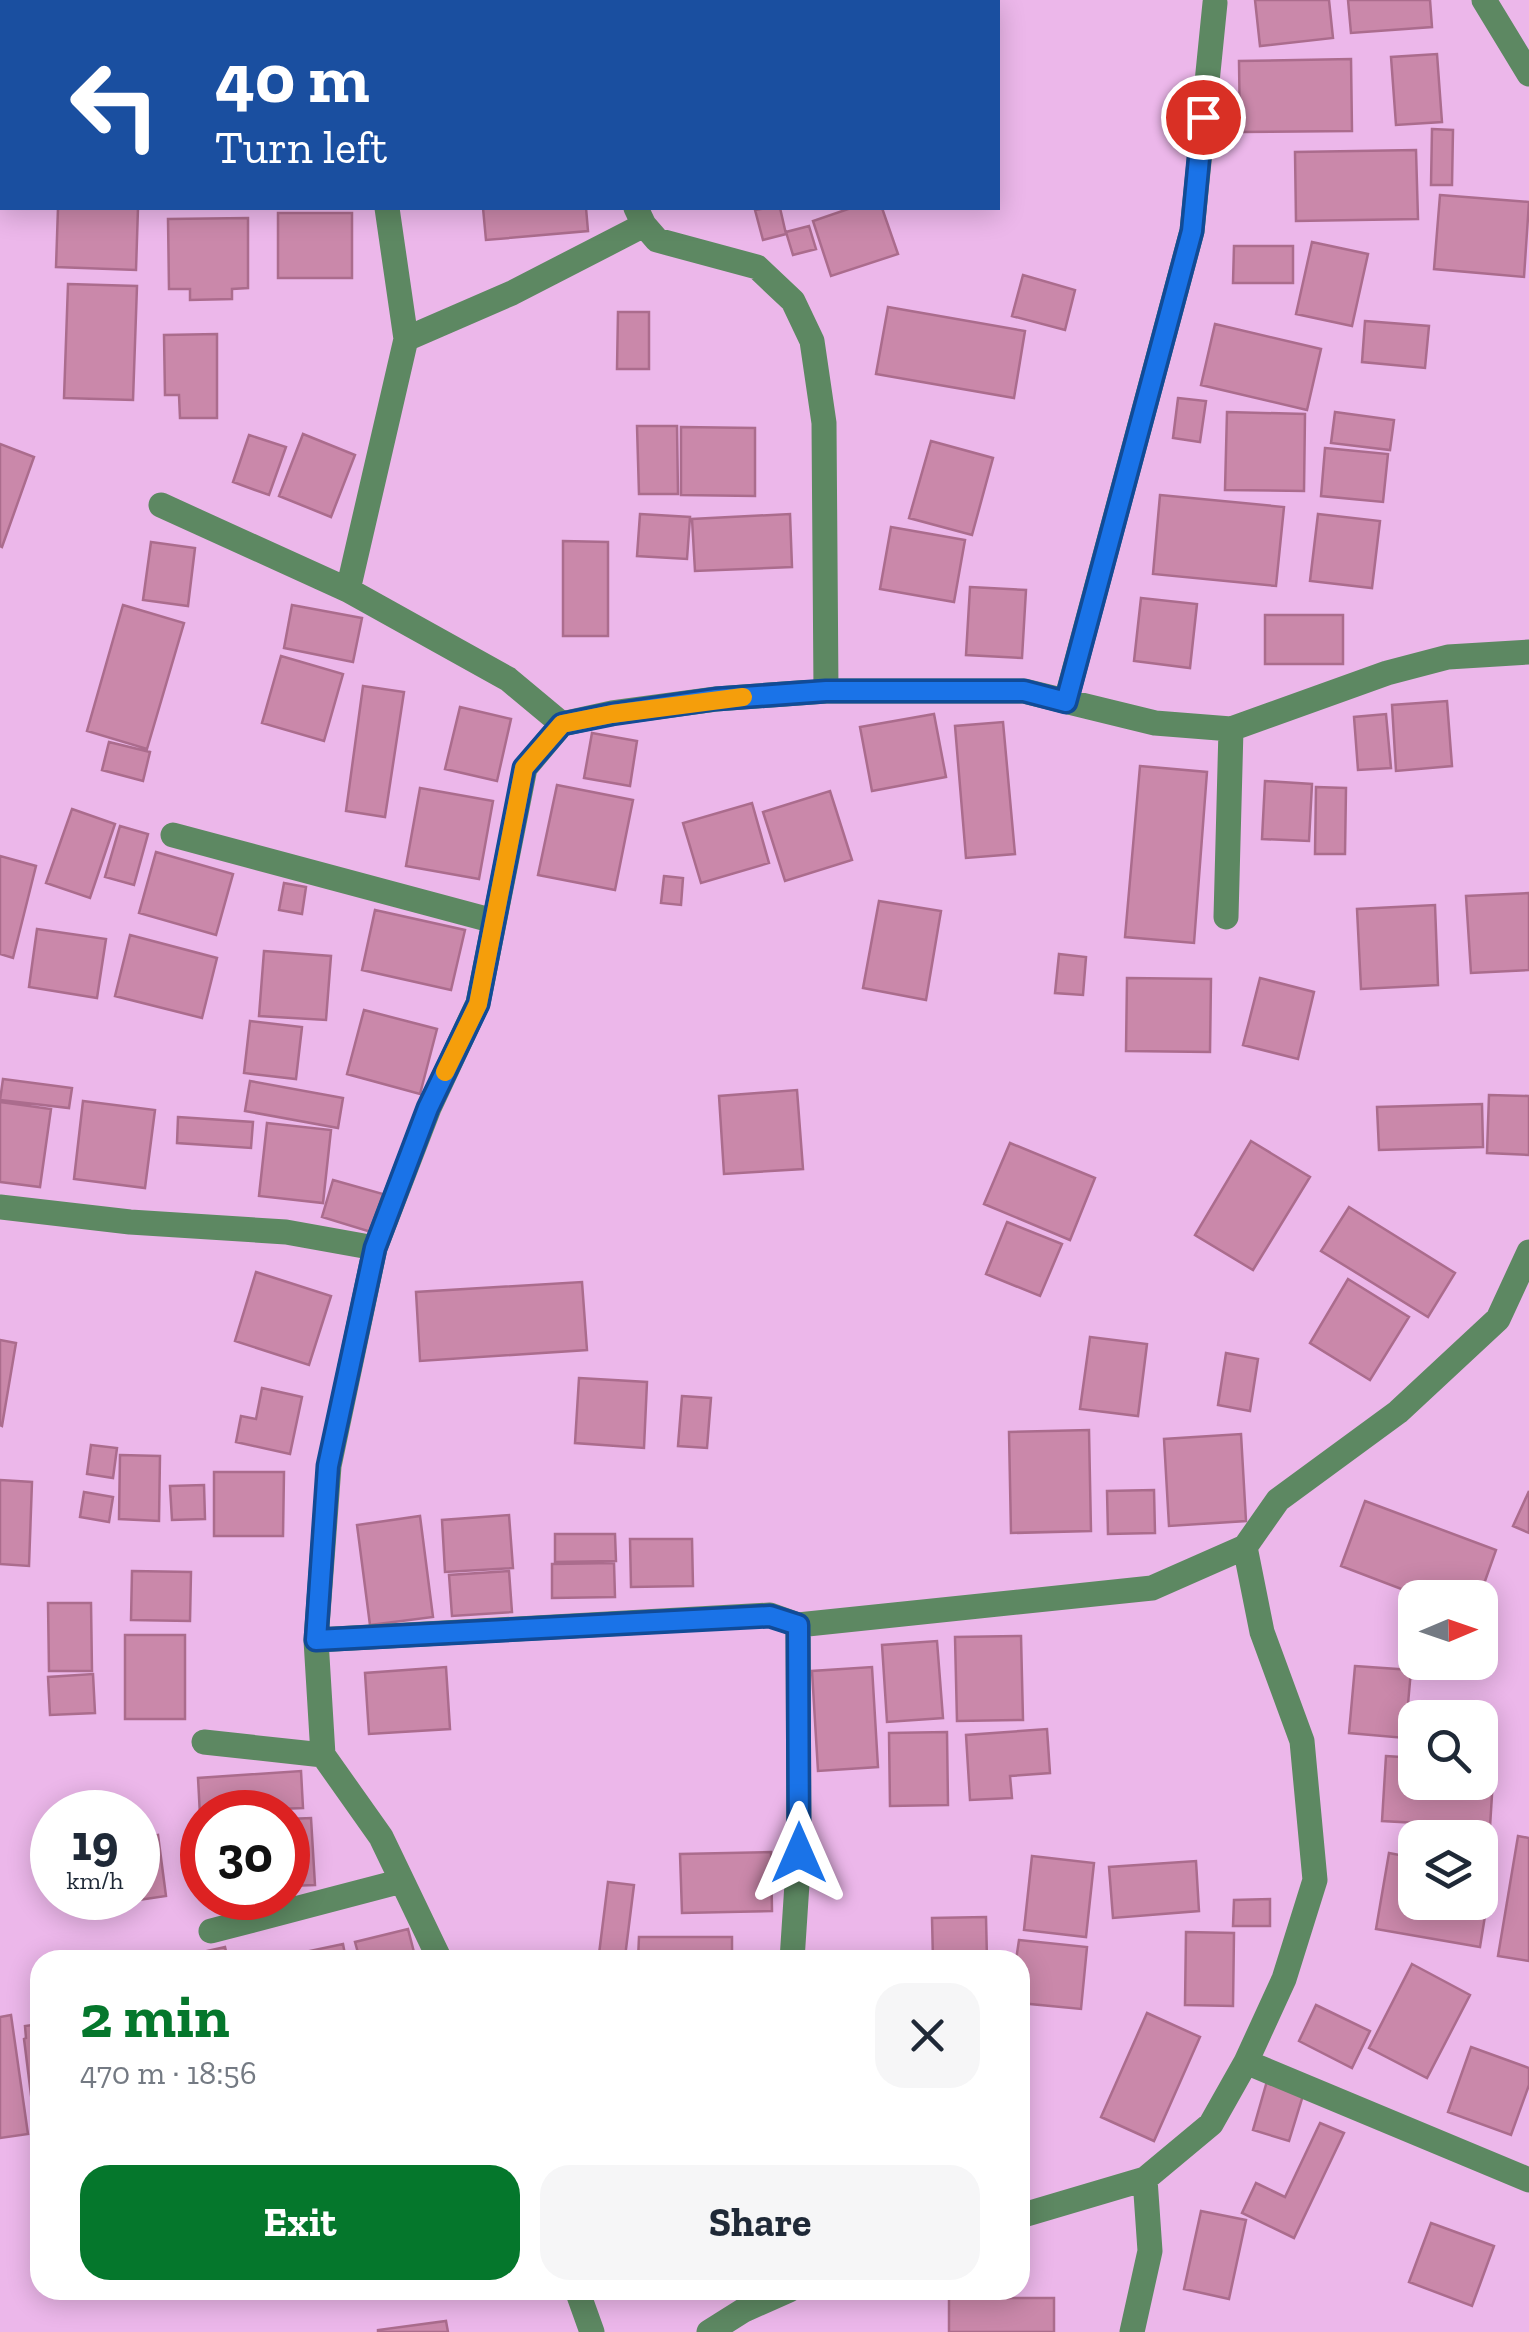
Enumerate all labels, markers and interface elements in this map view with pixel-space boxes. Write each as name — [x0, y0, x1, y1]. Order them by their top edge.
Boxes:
text: 40 m — [215, 36, 370, 120]
icon: left — [50, 40, 180, 170]
pin — [1161, 75, 1246, 160]
icon: arrive — [1176, 90, 1231, 145]
text: Turn left — [215, 121, 387, 175]
north arrow — [1398, 1580, 1498, 1680]
map controls — [1398, 1580, 1498, 1920]
button: search — [1398, 1700, 1498, 1800]
speed limit sign: 30 — [180, 1790, 310, 1920]
position arrow — [747, 1801, 851, 1905]
text: 19 — [72, 1813, 118, 1873]
button: layers — [1398, 1820, 1498, 1920]
text: km/h — [66, 1865, 124, 1895]
text: 2 min — [80, 1980, 230, 2052]
button: close — [875, 1983, 980, 2088]
text: 470 m · 18:56 — [80, 2054, 257, 2092]
button: Exit — [80, 2165, 520, 2280]
button: Share — [540, 2165, 980, 2280]

